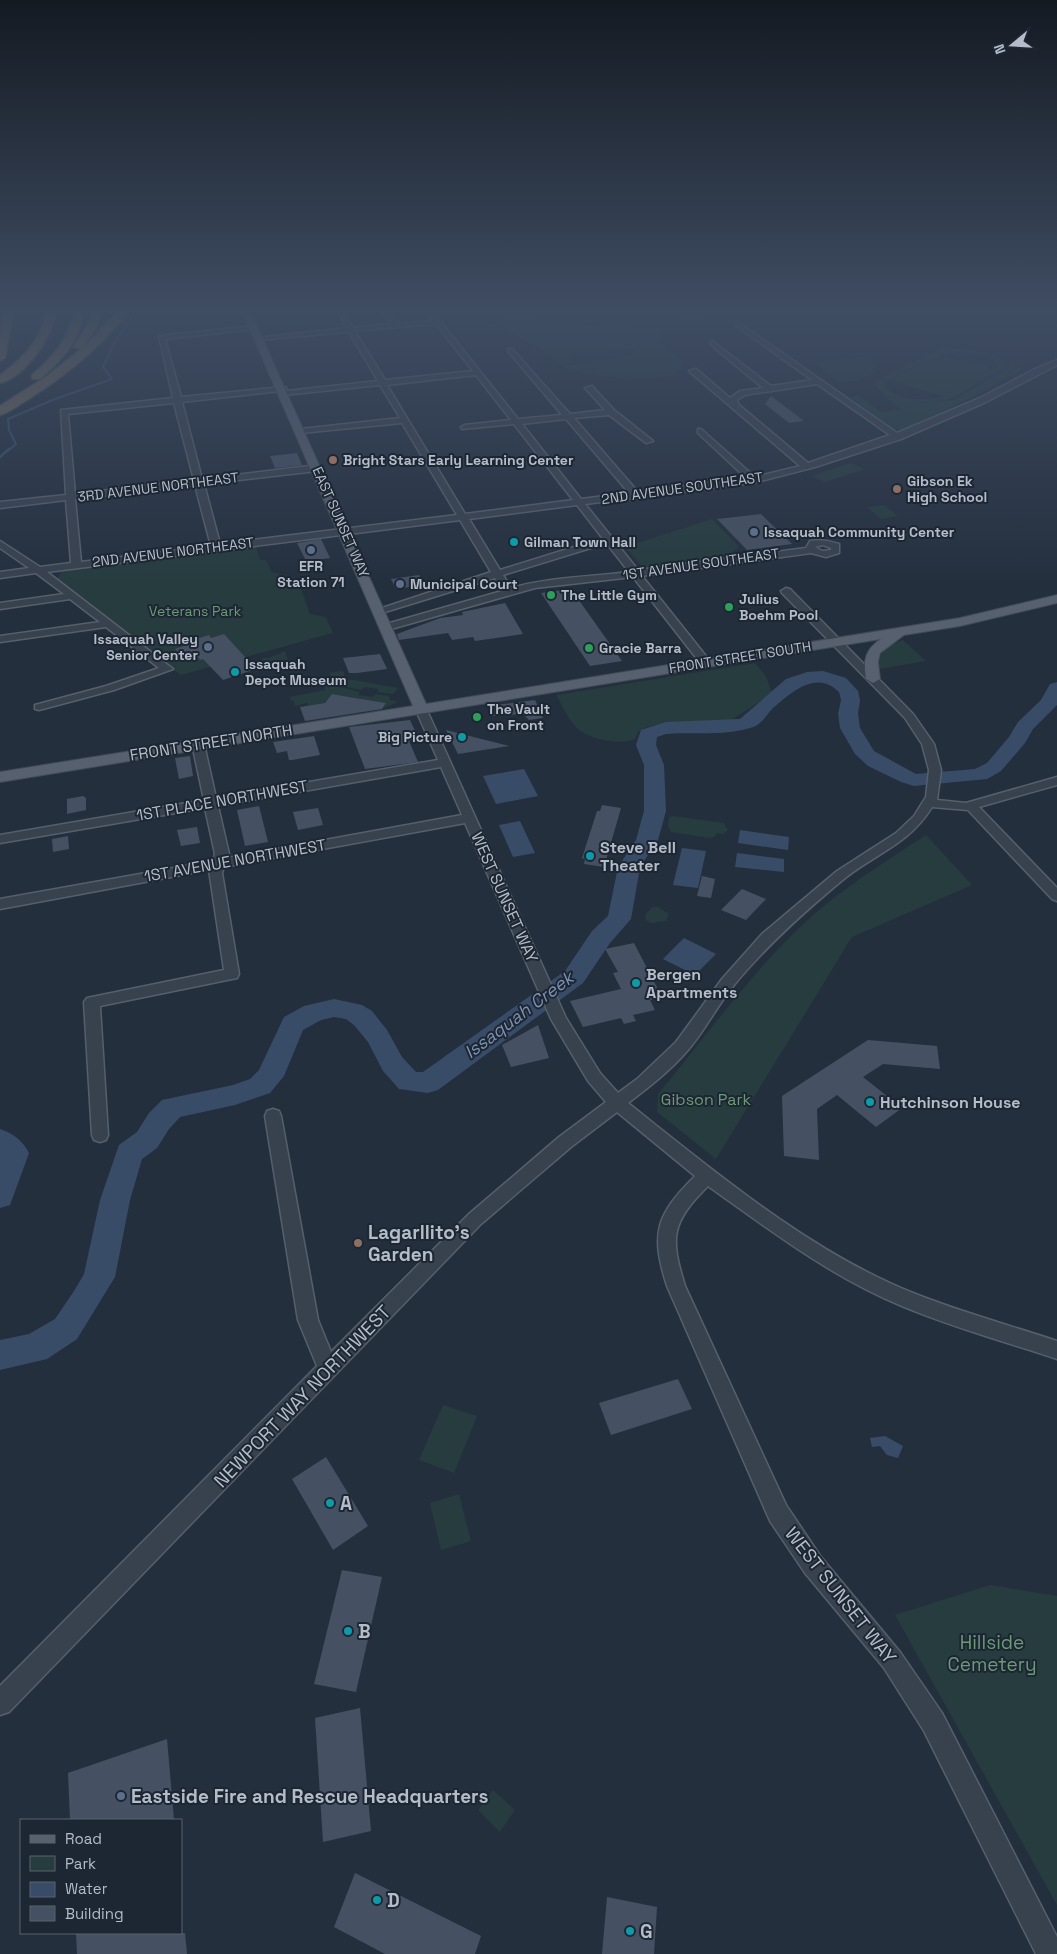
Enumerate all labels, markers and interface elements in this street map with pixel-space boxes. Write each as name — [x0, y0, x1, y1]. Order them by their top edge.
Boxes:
north arrow — [987, 20, 1037, 70]
text: N — [990, 42, 1010, 56]
place label: Bright Stars Early Learning Center — [343, 451, 574, 469]
marker: Bright Stars Early Learning Center — [327, 454, 339, 466]
street label: EAST SUNSET WAY — [308, 464, 374, 581]
street label: 3RD AVENUE NORTHEAST — [76, 468, 240, 506]
street label: 2ND AVENUE SOUTHEAST — [600, 468, 764, 508]
place label: Gibson Ek High School — [907, 472, 987, 506]
marker: Gibson Ek High School — [891, 483, 903, 495]
place label: Issaquah Community Center — [764, 523, 955, 541]
marker: Issaquah Community Center — [748, 526, 760, 538]
street label: 2ND AVENUE NORTHEAST — [91, 533, 255, 571]
place label: Gilman Town Hall — [524, 533, 636, 551]
marker: Gilman Town Hall — [508, 536, 520, 548]
marker: EFR Station 71 — [305, 544, 317, 556]
street label: 1ST AVENUE SOUTHEAST — [622, 544, 780, 584]
place label: EFR Station 71 — [277, 557, 345, 591]
place label: Municipal Court — [410, 575, 518, 593]
marker: Municipal Court — [394, 578, 406, 590]
place label: The Little Gym — [561, 586, 657, 604]
marker: The Little Gym — [545, 589, 557, 601]
place label: Julius Boehm Pool — [739, 590, 818, 624]
marker: Julius Boehm Pool — [723, 601, 735, 613]
park label: Veterans Park — [149, 602, 242, 620]
place label: Issaquah Valley Senior Center — [94, 630, 198, 664]
street label: FRONT STREET SOUTH — [668, 637, 812, 677]
place label: Gracie Barra — [599, 639, 682, 657]
marker: Issaquah Valley Senior Center — [202, 641, 214, 653]
marker: Gracie Barra — [583, 642, 595, 654]
place label: Issaquah Depot Museum — [245, 655, 347, 689]
marker: Issaquah Depot Museum — [229, 666, 241, 678]
place label: The Vault on Front — [487, 700, 550, 734]
marker: The Vault on Front — [471, 711, 483, 723]
street label: FRONT STREET NORTH — [128, 719, 294, 766]
place label: Big Picture — [378, 728, 452, 746]
marker: Big Picture — [456, 731, 468, 743]
street label: 1ST PLACE NORTHWEST — [135, 775, 309, 826]
street label: WEST SUNSET WAY — [466, 829, 543, 966]
street label: 1ST AVENUE NORTHWEST — [142, 834, 328, 887]
place label: Steve Bell Theater — [600, 837, 676, 876]
marker: Steve Bell Theater — [584, 850, 596, 862]
place label: Bergen Apartments — [646, 964, 737, 1003]
water label: Issaquah Creek — [459, 965, 580, 1063]
marker: Bergen Apartments — [630, 977, 642, 989]
park label: Gibson Park — [661, 1089, 752, 1110]
place label: Hutchinson House — [880, 1092, 1021, 1113]
marker: Hutchinson House — [864, 1096, 876, 1108]
place label: Lagarllito's Garden — [368, 1220, 470, 1267]
marker: Lagarllito's Garden — [352, 1237, 364, 1249]
street label: NEWPORT WAY NORTHWEST — [208, 1300, 396, 1493]
place label: A — [340, 1491, 352, 1516]
marker: A — [324, 1497, 336, 1509]
street label: WEST SUNSET WAY — [779, 1522, 902, 1669]
place label: B — [358, 1619, 371, 1644]
marker: B — [342, 1625, 354, 1637]
park label: Hillside Cemetery — [947, 1630, 1037, 1677]
place label: Eastside Fire and Rescue Headquarters — [131, 1784, 488, 1809]
marker: Eastside Fire and Rescue Headquarters — [115, 1790, 127, 1802]
legend — [20, 1819, 182, 1934]
text: Road — [65, 1829, 102, 1848]
text: Park — [65, 1854, 96, 1873]
text: Water — [65, 1879, 108, 1898]
place label: D — [387, 1888, 400, 1913]
marker: D — [371, 1894, 383, 1906]
text: Building — [65, 1904, 124, 1923]
place label: G — [640, 1919, 653, 1944]
marker: G — [624, 1925, 636, 1937]

